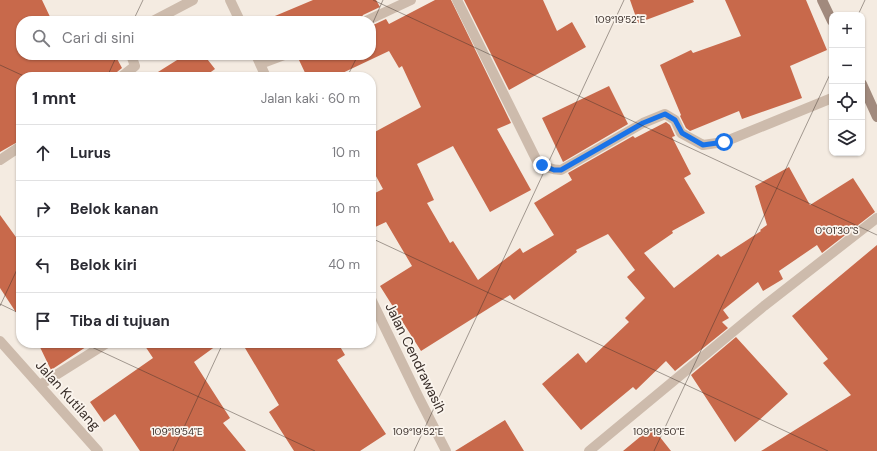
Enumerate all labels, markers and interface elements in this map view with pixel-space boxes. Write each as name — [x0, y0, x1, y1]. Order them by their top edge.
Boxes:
map controls — [829, 12, 865, 156]
button: + — [829, 12, 865, 48]
text: 109°19'52"E — [595, 13, 646, 26]
search box — [16, 16, 376, 60]
icon: search — [30, 27, 52, 49]
text: Cari di sini — [62, 28, 134, 48]
button: − — [829, 48, 865, 84]
button: locate — [829, 84, 865, 120]
text: 1 mnt — [32, 87, 76, 109]
text: Jalan kaki · 60 m — [261, 90, 360, 107]
button: layers — [829, 120, 865, 156]
route start — [715, 133, 733, 151]
icon: ahead — [32, 142, 54, 164]
text: Lurus — [70, 143, 111, 163]
text: 10 m — [332, 144, 360, 161]
route end — [533, 156, 551, 174]
icon: right — [32, 198, 54, 220]
text: Belok kanan — [70, 199, 158, 219]
text: 10 m — [332, 200, 360, 217]
text: 0°01'30"S — [815, 224, 859, 237]
icon: left — [32, 254, 54, 276]
text: Belok kiri — [70, 255, 137, 275]
text: 40 m — [328, 256, 360, 273]
street label: Jalan Cendrawasih — [381, 300, 451, 416]
icon: arrive — [32, 310, 54, 332]
text: Tiba di tujuan — [70, 311, 170, 331]
street label: Jalan Kutilang — [32, 356, 104, 434]
text: 109°19'54"E — [151, 425, 203, 438]
text: 109°19'52"E — [393, 425, 444, 438]
text: 109°19'50"E — [633, 425, 685, 438]

